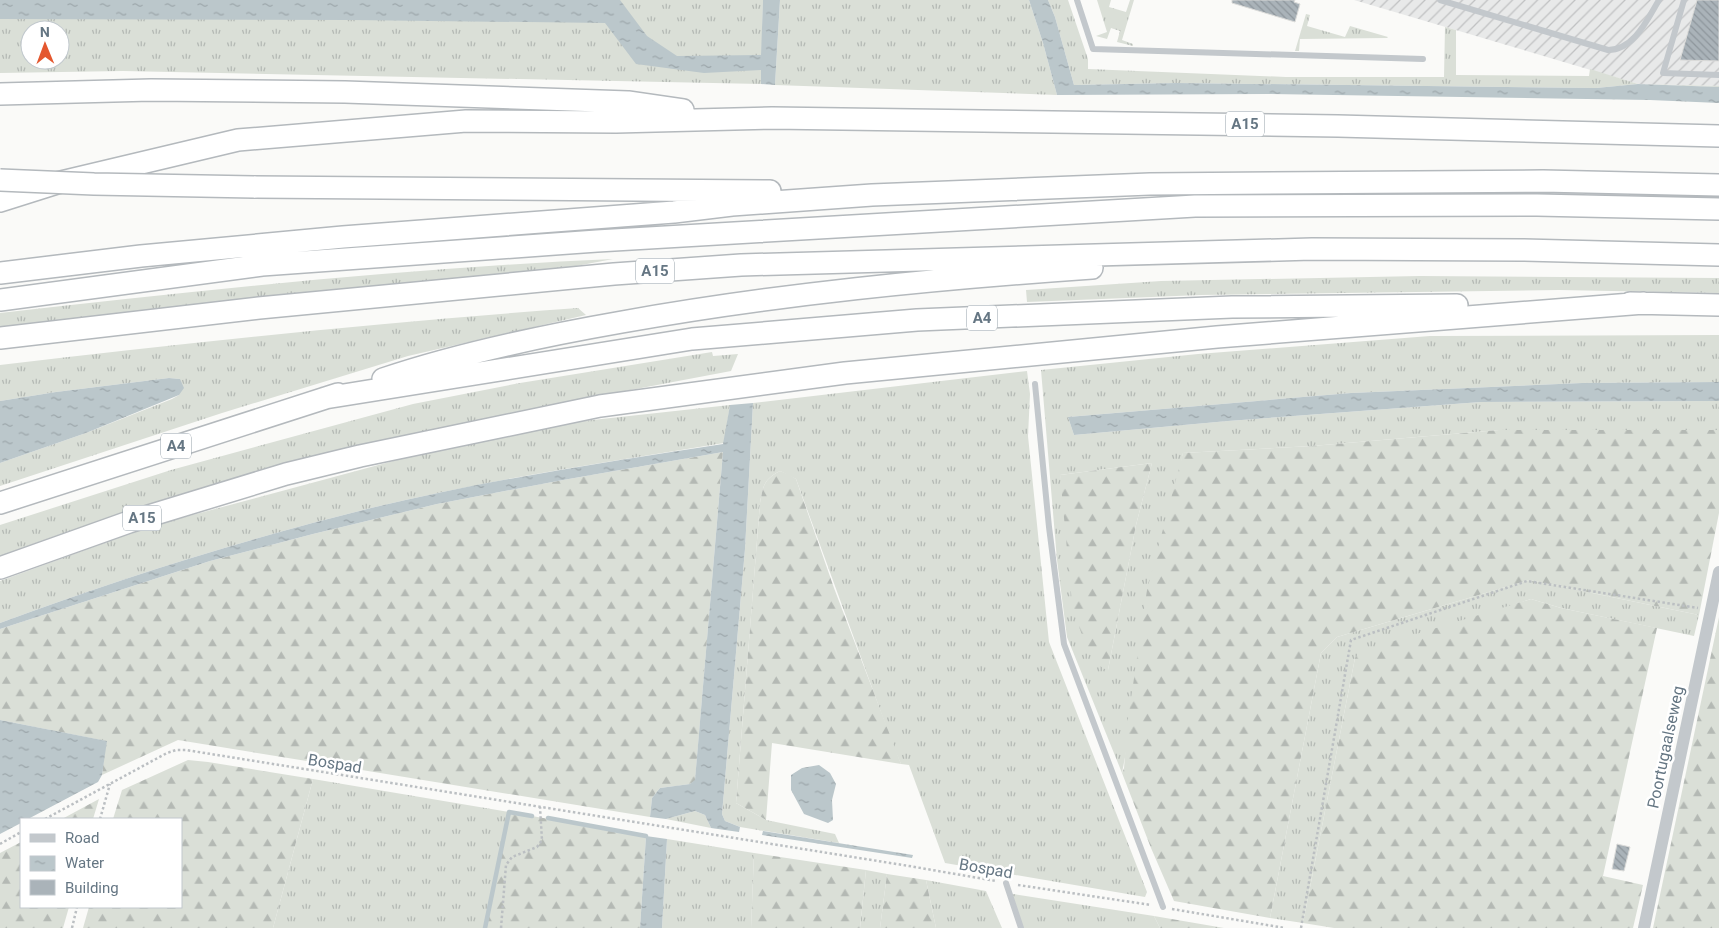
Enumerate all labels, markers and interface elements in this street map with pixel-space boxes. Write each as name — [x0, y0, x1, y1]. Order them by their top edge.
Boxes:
north arrow — [20, 20, 70, 70]
text: N — [40, 24, 50, 40]
road number: A15 — [1226, 112, 1264, 136]
road number: A15 — [636, 258, 674, 284]
road number: A4 — [967, 306, 997, 330]
road number: A4 — [161, 434, 191, 458]
road number: A15 — [123, 506, 161, 530]
street label: Poortugaalseweg — [1643, 684, 1688, 810]
street label: Bospad — [307, 750, 363, 777]
legend — [20, 818, 182, 908]
text: Road — [65, 829, 99, 847]
text: Water — [65, 854, 104, 872]
street label: Bospad — [958, 854, 1014, 883]
text: Building — [65, 879, 119, 897]

